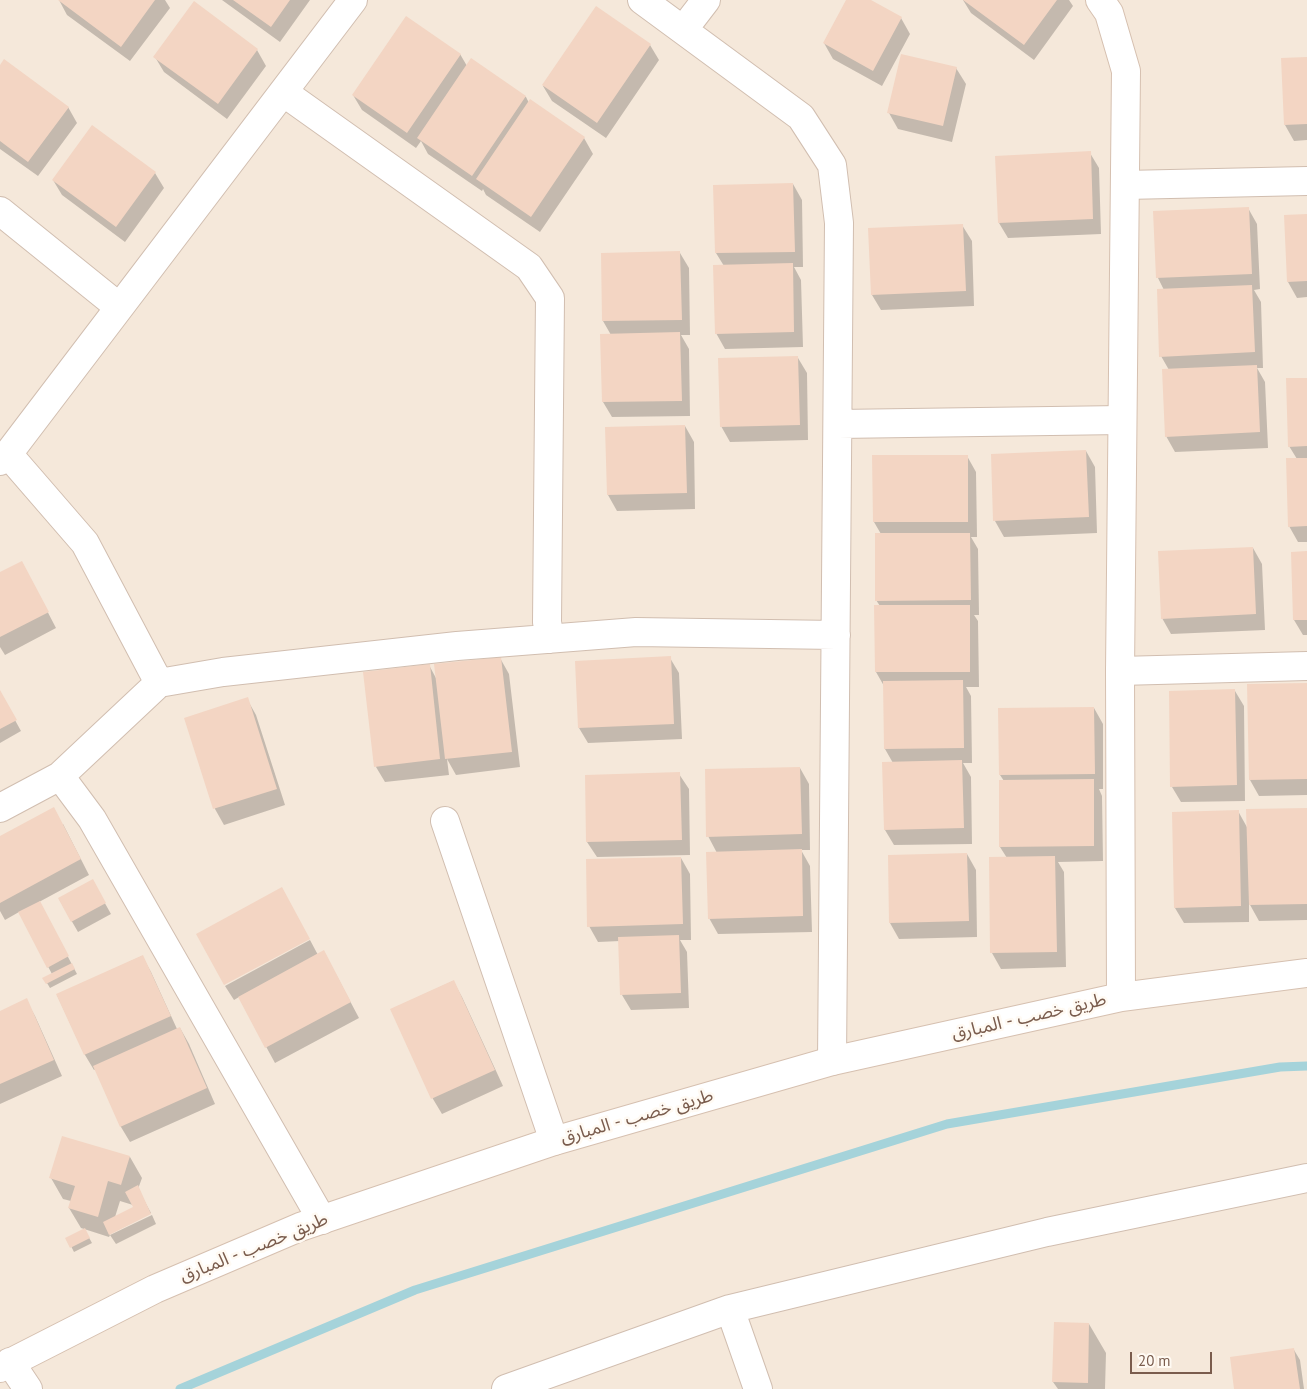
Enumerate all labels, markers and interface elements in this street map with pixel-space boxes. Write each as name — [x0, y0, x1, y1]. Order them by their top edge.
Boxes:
street label: طريق خصب - المبارق — [950, 989, 1108, 1045]
street label: طريق خصب - المبارق — [558, 1085, 716, 1149]
street label: طريق خصب - المبارق — [177, 1208, 331, 1288]
scale bar — [1132, 1342, 1214, 1374]
text: 20 m — [1138, 1351, 1171, 1370]

